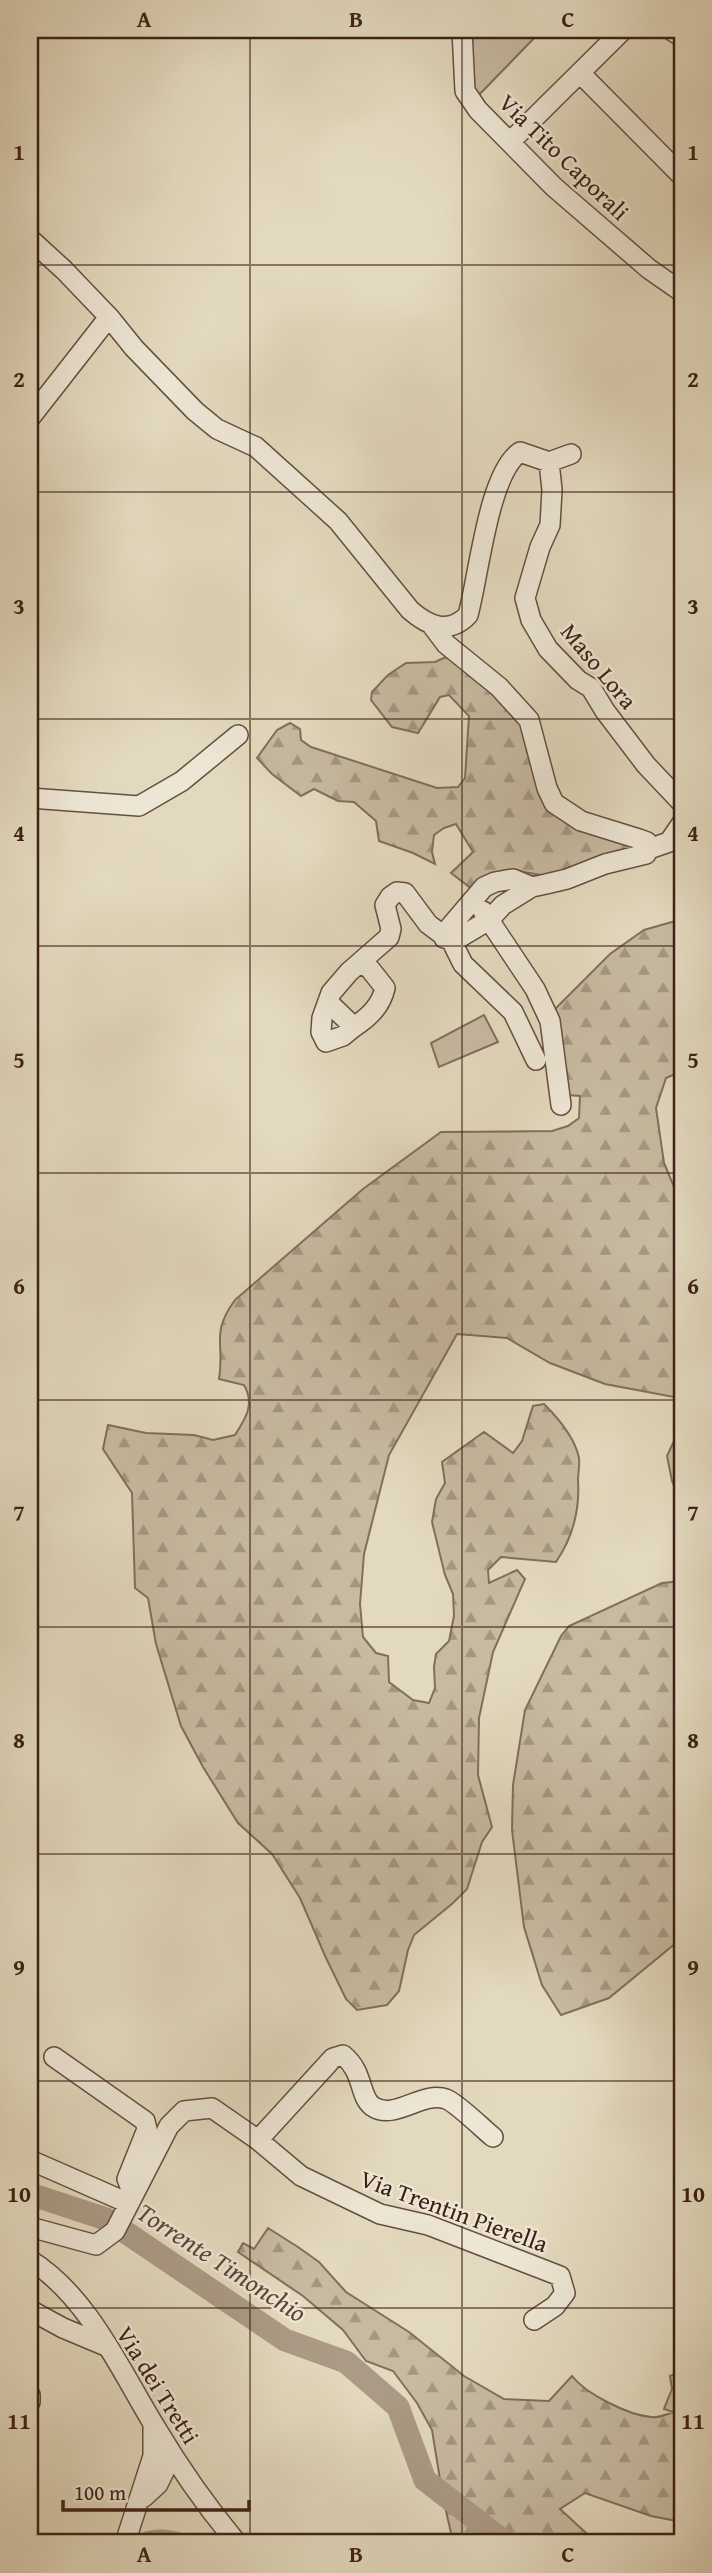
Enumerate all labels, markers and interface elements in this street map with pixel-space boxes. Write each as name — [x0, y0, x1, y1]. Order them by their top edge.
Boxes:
text: A — [137, 2, 152, 35]
text: B — [349, 2, 363, 35]
text: C — [561, 2, 575, 35]
street label: Via Tito Caporali — [491, 86, 637, 229]
text: 1 — [13, 135, 25, 168]
text: 1 — [687, 135, 699, 168]
text: 2 — [13, 362, 25, 395]
text: 2 — [687, 362, 699, 395]
text: 3 — [13, 589, 25, 622]
text: 3 — [687, 589, 699, 622]
street label: Maso Lora — [552, 615, 646, 717]
text: 4 — [13, 816, 25, 849]
text: 4 — [687, 816, 699, 849]
text: 5 — [13, 1043, 25, 1076]
text: 5 — [687, 1043, 699, 1076]
text: 6 — [13, 1269, 25, 1302]
text: 6 — [687, 1269, 699, 1302]
text: 7 — [13, 1496, 25, 1529]
text: 7 — [687, 1496, 699, 1529]
text: 8 — [13, 1723, 25, 1756]
text: 8 — [687, 1723, 699, 1756]
text: 9 — [13, 1950, 25, 1983]
text: 9 — [687, 1950, 699, 1983]
street label: Via Trentin Pierella — [355, 2161, 553, 2261]
text: 10 — [7, 2177, 31, 2210]
text: 10 — [681, 2177, 705, 2210]
water label: Torrente Timonchio — [130, 2193, 314, 2331]
street label: Via dei Tretti — [108, 2319, 208, 2451]
text: 11 — [7, 2404, 31, 2437]
text: 11 — [681, 2404, 705, 2437]
scale bar — [63, 2468, 248, 2512]
text: 100 m — [74, 2477, 126, 2508]
text: A — [137, 2537, 152, 2570]
text: B — [349, 2537, 363, 2570]
text: C — [561, 2537, 575, 2570]

